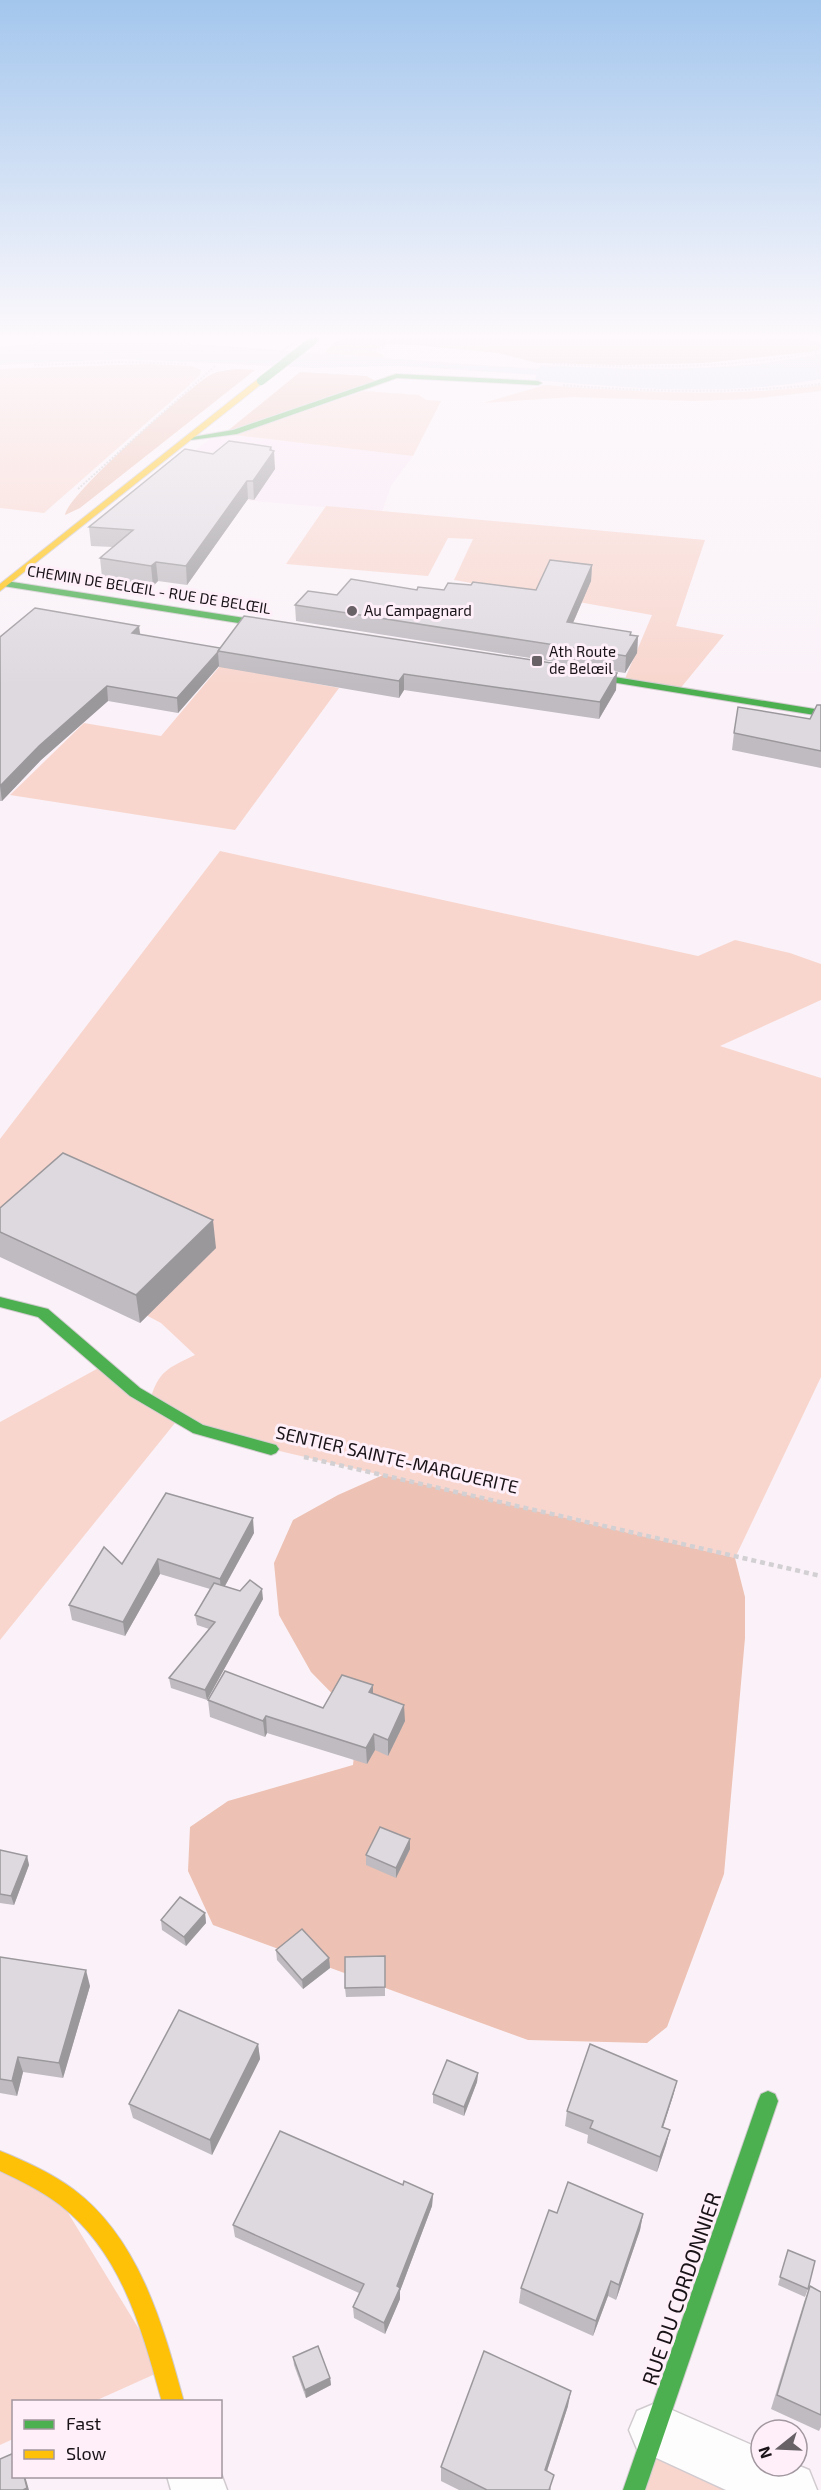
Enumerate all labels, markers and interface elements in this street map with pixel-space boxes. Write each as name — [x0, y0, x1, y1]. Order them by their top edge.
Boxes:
street label: CHEMIN DE BELŒIL - RUE DE BELŒIL — [26, 561, 273, 617]
place label: Au Campagnard — [364, 601, 472, 619]
marker: Au Campagnard — [345, 604, 359, 618]
place label: Ath Route de Belœil — [549, 642, 616, 677]
marker: Ath Route de Belœil — [530, 654, 544, 668]
street label: SENTIER SAINTE-MARGUERITE — [274, 1420, 521, 1498]
street label: RUE DU CORDONNIER — [636, 2189, 725, 2388]
legend — [12, 2400, 222, 2478]
text: Fast — [66, 2412, 101, 2434]
north arrow — [749, 2418, 809, 2478]
text: Slow — [66, 2442, 107, 2464]
text: N — [753, 2444, 775, 2461]

